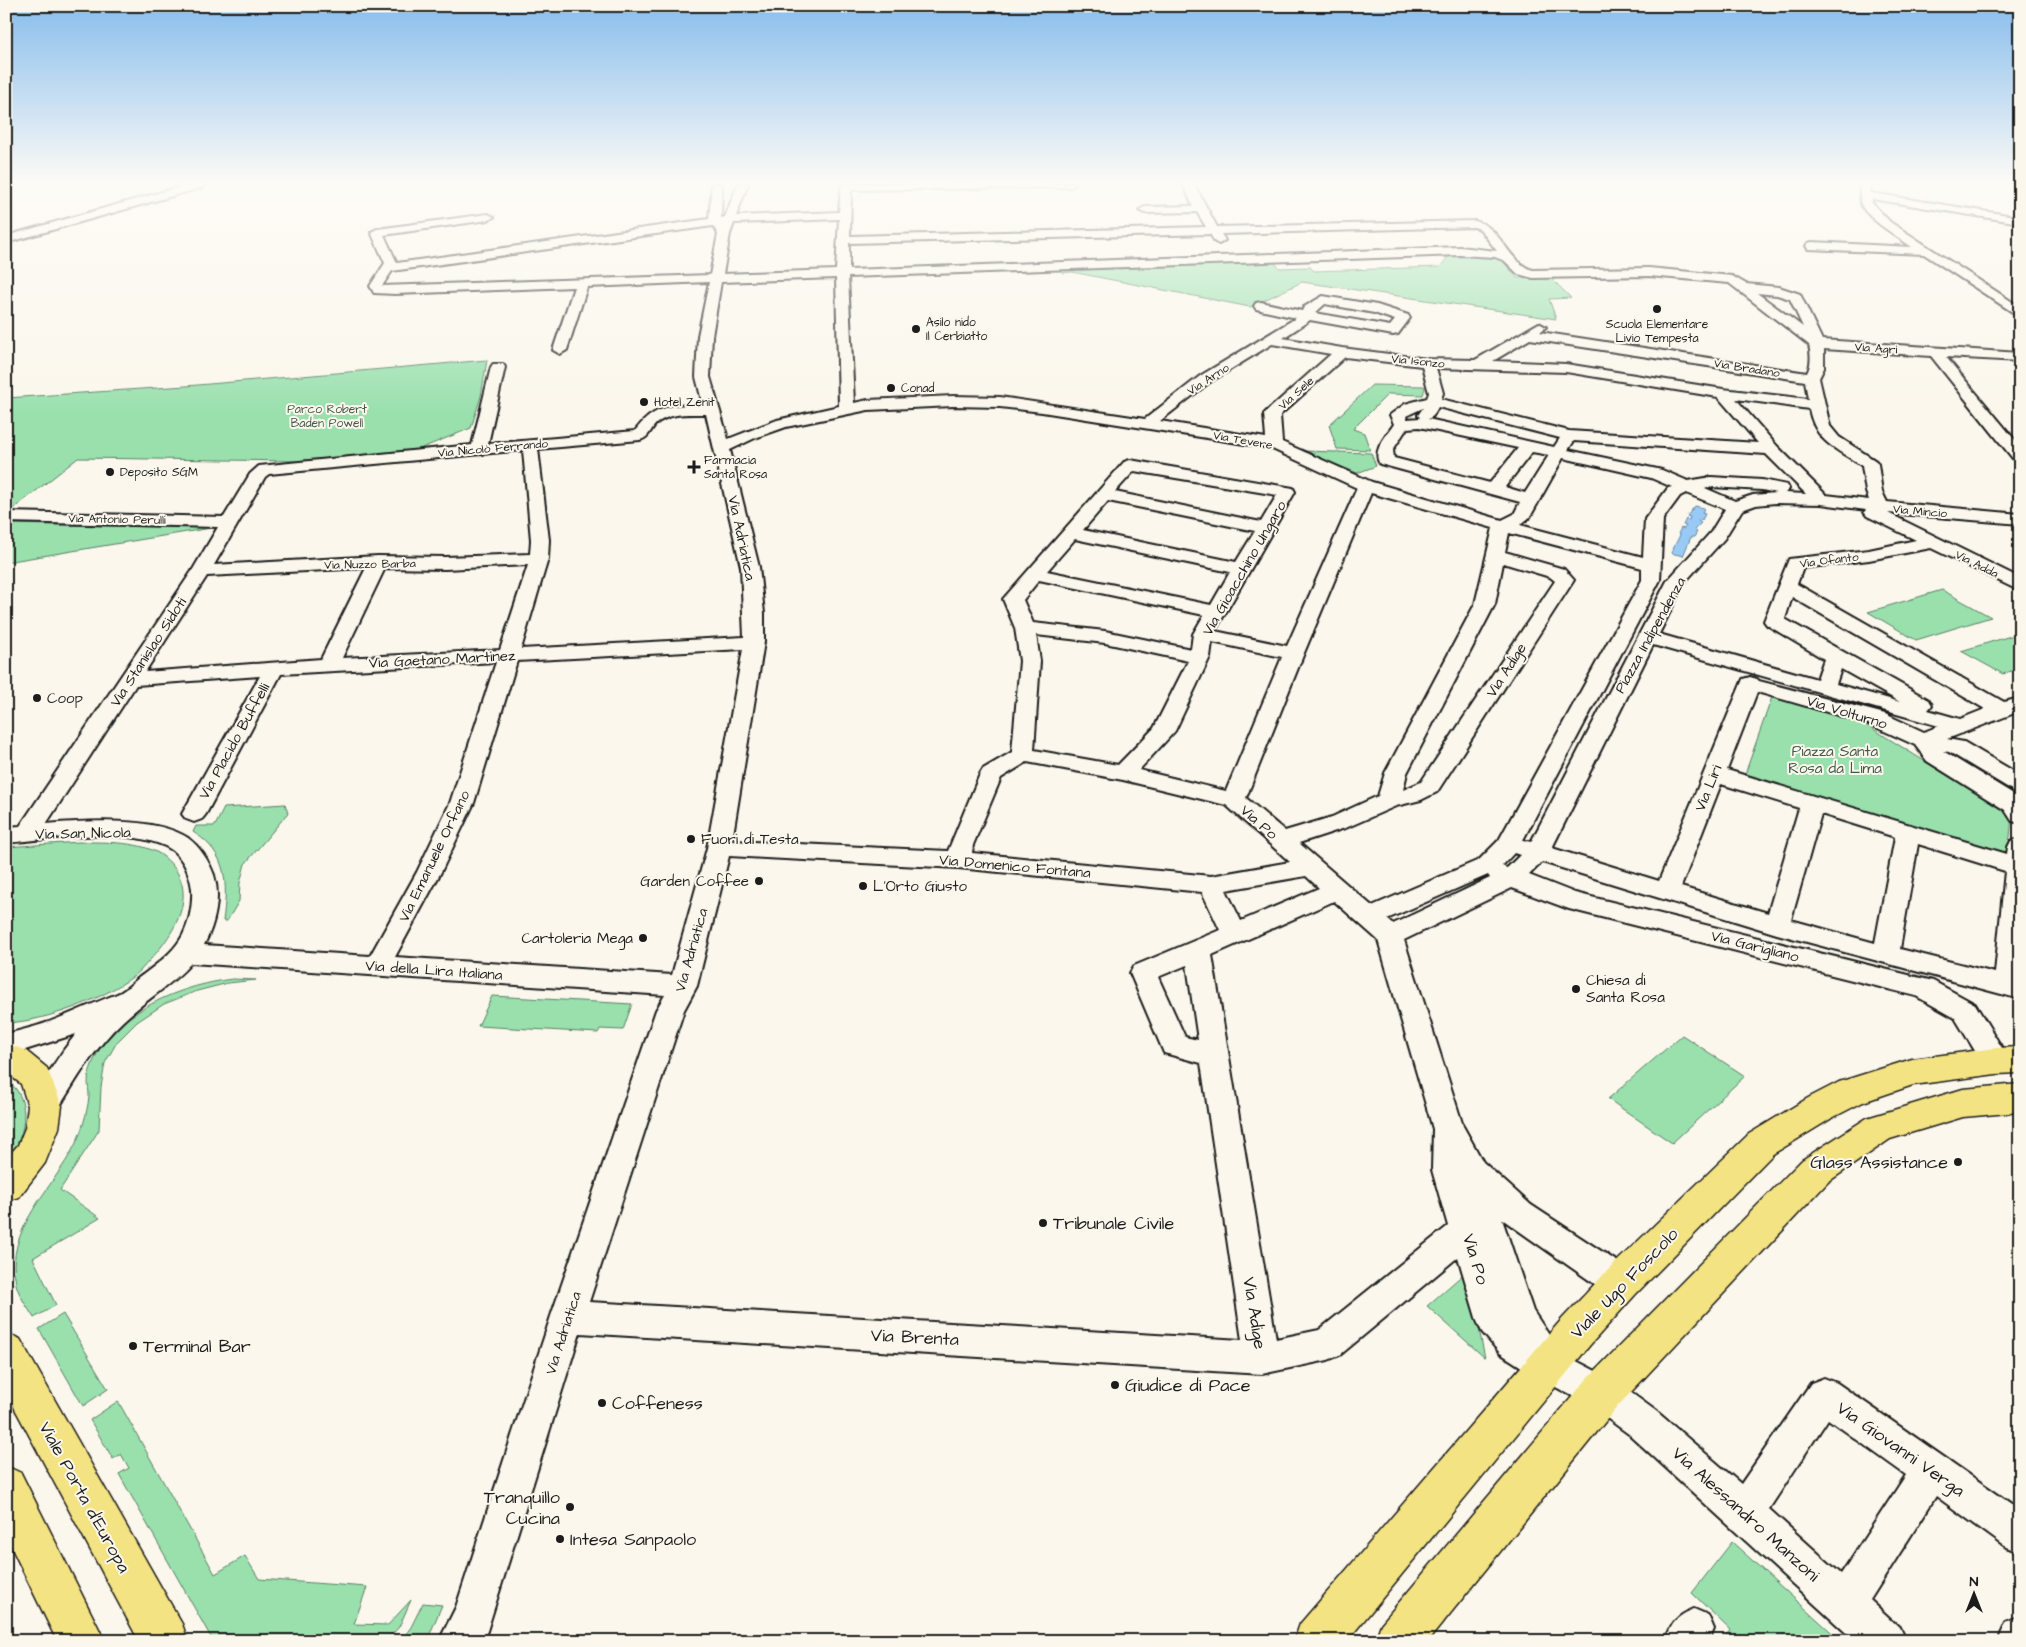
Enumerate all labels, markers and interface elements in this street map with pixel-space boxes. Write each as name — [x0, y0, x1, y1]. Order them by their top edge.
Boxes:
marker: Scuola Elementare Livio Tempesta — [1651, 303, 1663, 315]
place label: Asilo nido Il Cerbiatto — [926, 314, 987, 345]
place label: Scuola Elementare Livio Tempesta — [1606, 316, 1709, 347]
marker: Asilo nido Il Cerbiatto — [910, 323, 922, 335]
street label: Via Agri — [1854, 339, 1898, 359]
street label: Via Isonzo — [1390, 350, 1446, 373]
street label: Via Bradano — [1713, 355, 1781, 382]
street label: Via Arno — [1184, 359, 1233, 399]
street label: Via Sele — [1275, 372, 1318, 414]
place label: Conad — [901, 380, 935, 397]
marker: Conad — [885, 382, 897, 394]
place label: Hotel Zenit — [654, 394, 715, 411]
marker: Hotel Zenit — [638, 396, 650, 408]
park label: Parco Robert Baden Powell — [287, 401, 367, 432]
street label: Via Tevere — [1212, 427, 1274, 454]
street label: Via Nicolò Ferrando — [437, 435, 549, 462]
place label: Farmacia Santa Rosa — [704, 452, 767, 483]
marker: Farmacia Santa Rosa — [688, 461, 700, 473]
place label: Deposito SGM — [120, 464, 198, 481]
marker: Deposito SGM — [104, 466, 116, 478]
street label: Via Adriatica — [722, 494, 761, 583]
street label: Via Gioacchino Ungaro — [1197, 496, 1293, 640]
street label: Via Mincio — [1892, 501, 1948, 522]
street label: Via Antonio Perulli — [68, 510, 166, 529]
street label: Via Adda — [1952, 546, 2001, 583]
street label: Via Ofanto — [1799, 548, 1860, 573]
street label: Via Nuzzo Barba — [324, 555, 416, 574]
street label: Piazza Indipendenza — [1610, 573, 1691, 697]
street label: Via Stanislao Sidoti — [105, 593, 192, 711]
street label: Via Adige — [1481, 639, 1533, 702]
street label: Via Gaetano Martinez — [368, 645, 516, 674]
street label: Via Placido Buffelli — [194, 679, 275, 803]
place label: Coop — [47, 688, 83, 709]
street label: Via Volturno — [1804, 690, 1890, 735]
marker: Coop — [31, 692, 43, 704]
park label: Piazza Santa Rosa da Lima — [1788, 741, 1882, 779]
street label: Via Liri — [1690, 761, 1728, 815]
street label: Via Emanuele Orfano — [393, 786, 476, 926]
street label: Via Po — [1235, 800, 1282, 845]
street label: Via San Nicola — [35, 822, 131, 845]
place label: Fuori di Testa — [701, 829, 799, 850]
marker: Fuori di Testa — [685, 833, 697, 845]
street label: Via Domenico Fontana — [938, 849, 1092, 884]
place label: Garden Coffee — [640, 871, 749, 892]
marker: Garden Coffee — [753, 875, 765, 887]
place label: L'Orto Giusto — [873, 876, 968, 897]
marker: L'Orto Giusto — [857, 880, 869, 892]
street label: Via Adriatica — [670, 905, 714, 994]
street label: Via Garigliano — [1709, 925, 1802, 969]
place label: Cartoleria Mega — [521, 928, 633, 950]
marker: Cartoleria Mega — [637, 932, 649, 944]
street label: Via della Lira Italiana — [365, 955, 504, 986]
place label: Chiesa di Santa Rosa — [1586, 970, 1665, 1008]
marker: Chiesa di Santa Rosa — [1570, 983, 1582, 995]
place label: Glass Assistance — [1810, 1150, 1948, 1175]
marker: Glass Assistance — [1952, 1156, 1964, 1168]
place label: Tribunale Civile — [1053, 1211, 1174, 1236]
marker: Tribunale Civile — [1037, 1217, 1049, 1229]
street label: Viale Ugo Foscolo — [1565, 1222, 1685, 1345]
street label: Via Po — [1456, 1231, 1495, 1288]
street label: Via Adige — [1235, 1275, 1273, 1351]
street label: Via Adriatica — [540, 1289, 587, 1377]
street label: Via Brenta — [870, 1323, 960, 1352]
place label: Terminal Bar — [143, 1334, 251, 1359]
marker: Terminal Bar — [127, 1340, 139, 1352]
place label: Giudice di Pace — [1125, 1373, 1251, 1398]
marker: Giudice di Pace — [1109, 1379, 1121, 1391]
place label: Coffeness — [612, 1391, 703, 1416]
street label: Via Giovanni Verga — [1831, 1396, 1970, 1504]
marker: Coffeness — [596, 1397, 608, 1409]
street label: Viale Porta d'Europa — [33, 1417, 137, 1577]
street label: Via Alessandro Manzoni — [1666, 1441, 1825, 1588]
place label: Tranquillo Cucina — [484, 1485, 560, 1531]
marker: Tranquillo Cucina — [564, 1501, 576, 1513]
place label: Intesa Sanpaolo — [570, 1527, 696, 1552]
marker: Intesa Sanpaolo — [554, 1533, 566, 1545]
north arrow — [1948, 1570, 1998, 1620]
text: N — [1970, 1572, 1979, 1592]

